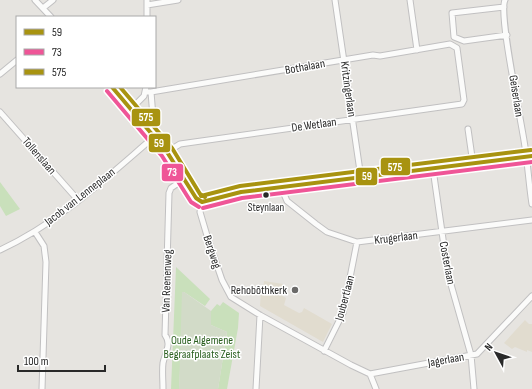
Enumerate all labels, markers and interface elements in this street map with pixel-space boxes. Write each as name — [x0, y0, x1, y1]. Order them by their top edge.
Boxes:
legend — [16, 16, 156, 88]
text: 59 — [52, 25, 62, 40]
text: 73 — [52, 45, 62, 60]
street label: Bothalaan — [284, 56, 326, 78]
street label: Kritzingerlaan — [337, 60, 359, 118]
text: 575 — [52, 65, 67, 80]
street label: Geiserlaan — [505, 74, 527, 118]
line badge: 575 — [131, 108, 161, 127]
text: 575 — [139, 111, 153, 124]
street label: De Wetlaan — [291, 114, 337, 136]
line badge: 59 — [148, 133, 171, 153]
street label: Tollenslaan — [19, 134, 59, 178]
text: 59 — [154, 137, 164, 150]
line badge: 575 — [380, 157, 411, 176]
text: 575 — [388, 161, 402, 174]
line badge: 73 — [161, 163, 184, 182]
street label: Jacob van Lenneplaan — [41, 165, 118, 230]
text: 73 — [167, 166, 177, 179]
line badge: 59 — [355, 167, 378, 186]
text: 59 — [362, 170, 372, 183]
marker: Steynlaan — [261, 190, 271, 200]
place label: Steynlaan — [248, 201, 285, 214]
street label: Krugerlaan — [374, 228, 418, 248]
street label: Bergweg — [200, 233, 224, 271]
street label: Costerlaan — [435, 240, 459, 286]
street label: Van Reenenweg — [158, 249, 176, 313]
street label: Joubertlaan — [332, 274, 358, 323]
place label: Rehobôthkerk — [231, 283, 287, 298]
marker: Rehobôthkerk — [290, 285, 300, 295]
park label: Oude Algemene Begraafplaats Zeist — [164, 333, 241, 362]
north arrow — [476, 333, 516, 373]
text: N — [482, 340, 496, 353]
scale bar — [18, 347, 105, 373]
street label: Jagerlaan — [426, 349, 465, 371]
text: 100 m — [24, 354, 49, 369]

